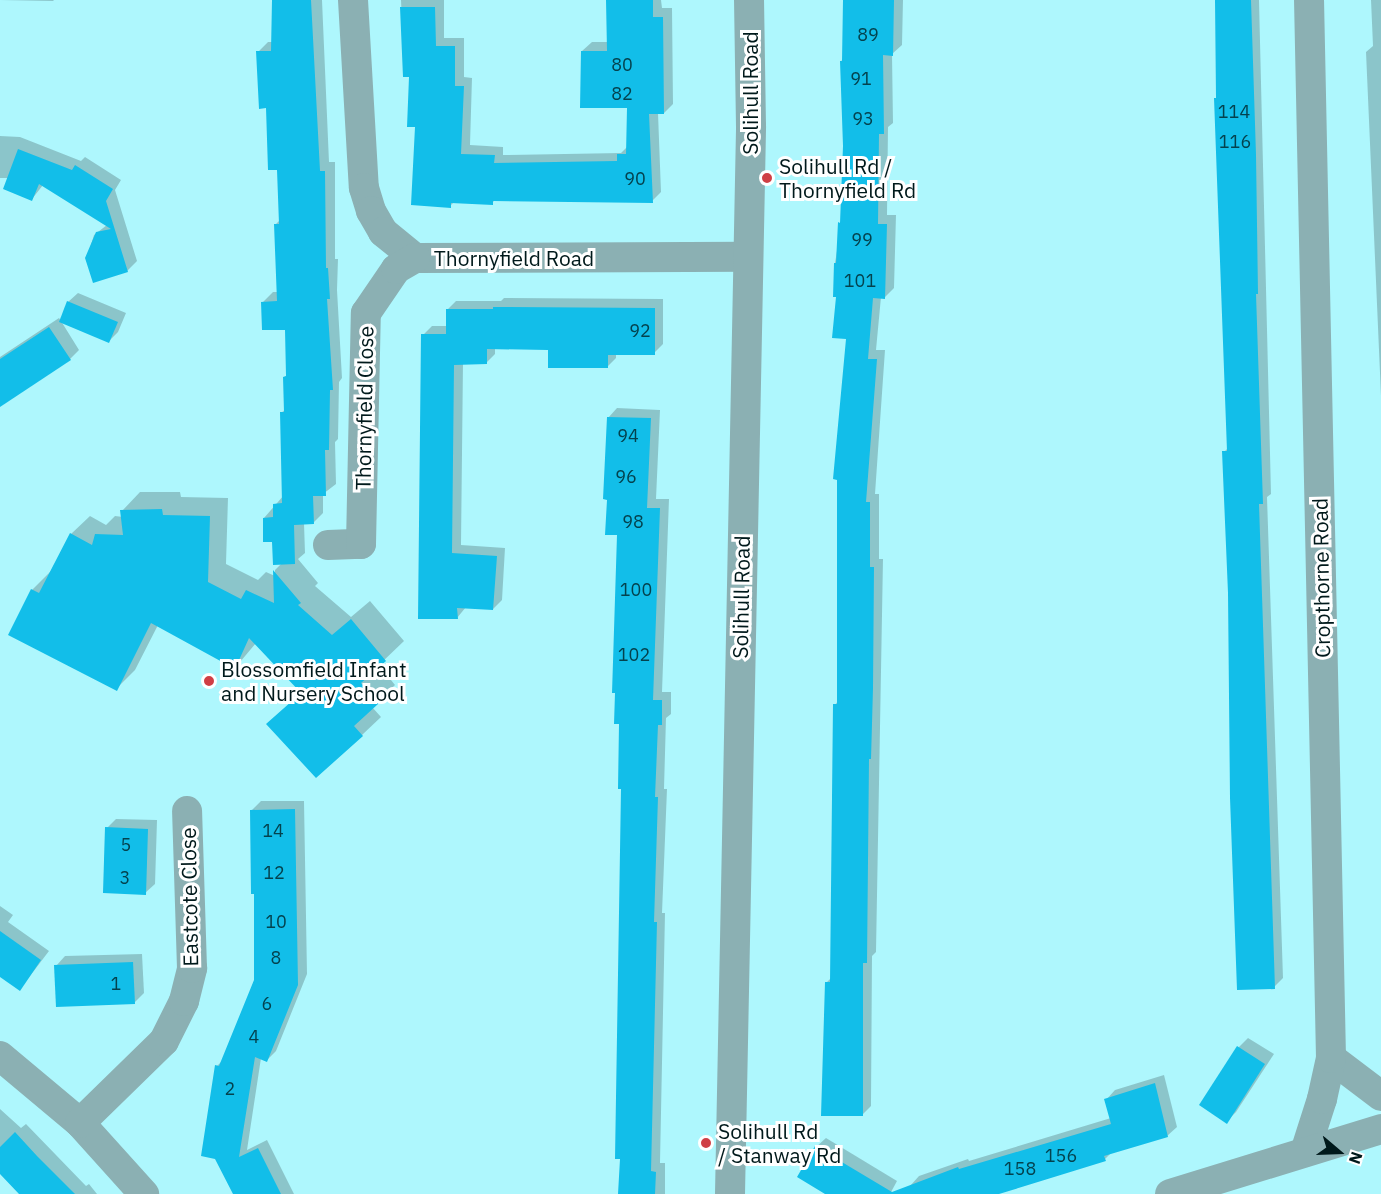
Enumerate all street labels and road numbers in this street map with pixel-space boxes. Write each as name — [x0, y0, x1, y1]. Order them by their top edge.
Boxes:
street label: Solihull Road — [737, 31, 763, 155]
street label: Thornyfield Road — [434, 245, 594, 271]
street label: Thornyfield Close — [350, 326, 378, 490]
street label: Cropthorne Road — [1307, 498, 1335, 658]
street label: Solihull Road — [727, 535, 755, 659]
street label: Eastcote Close — [175, 827, 203, 967]

